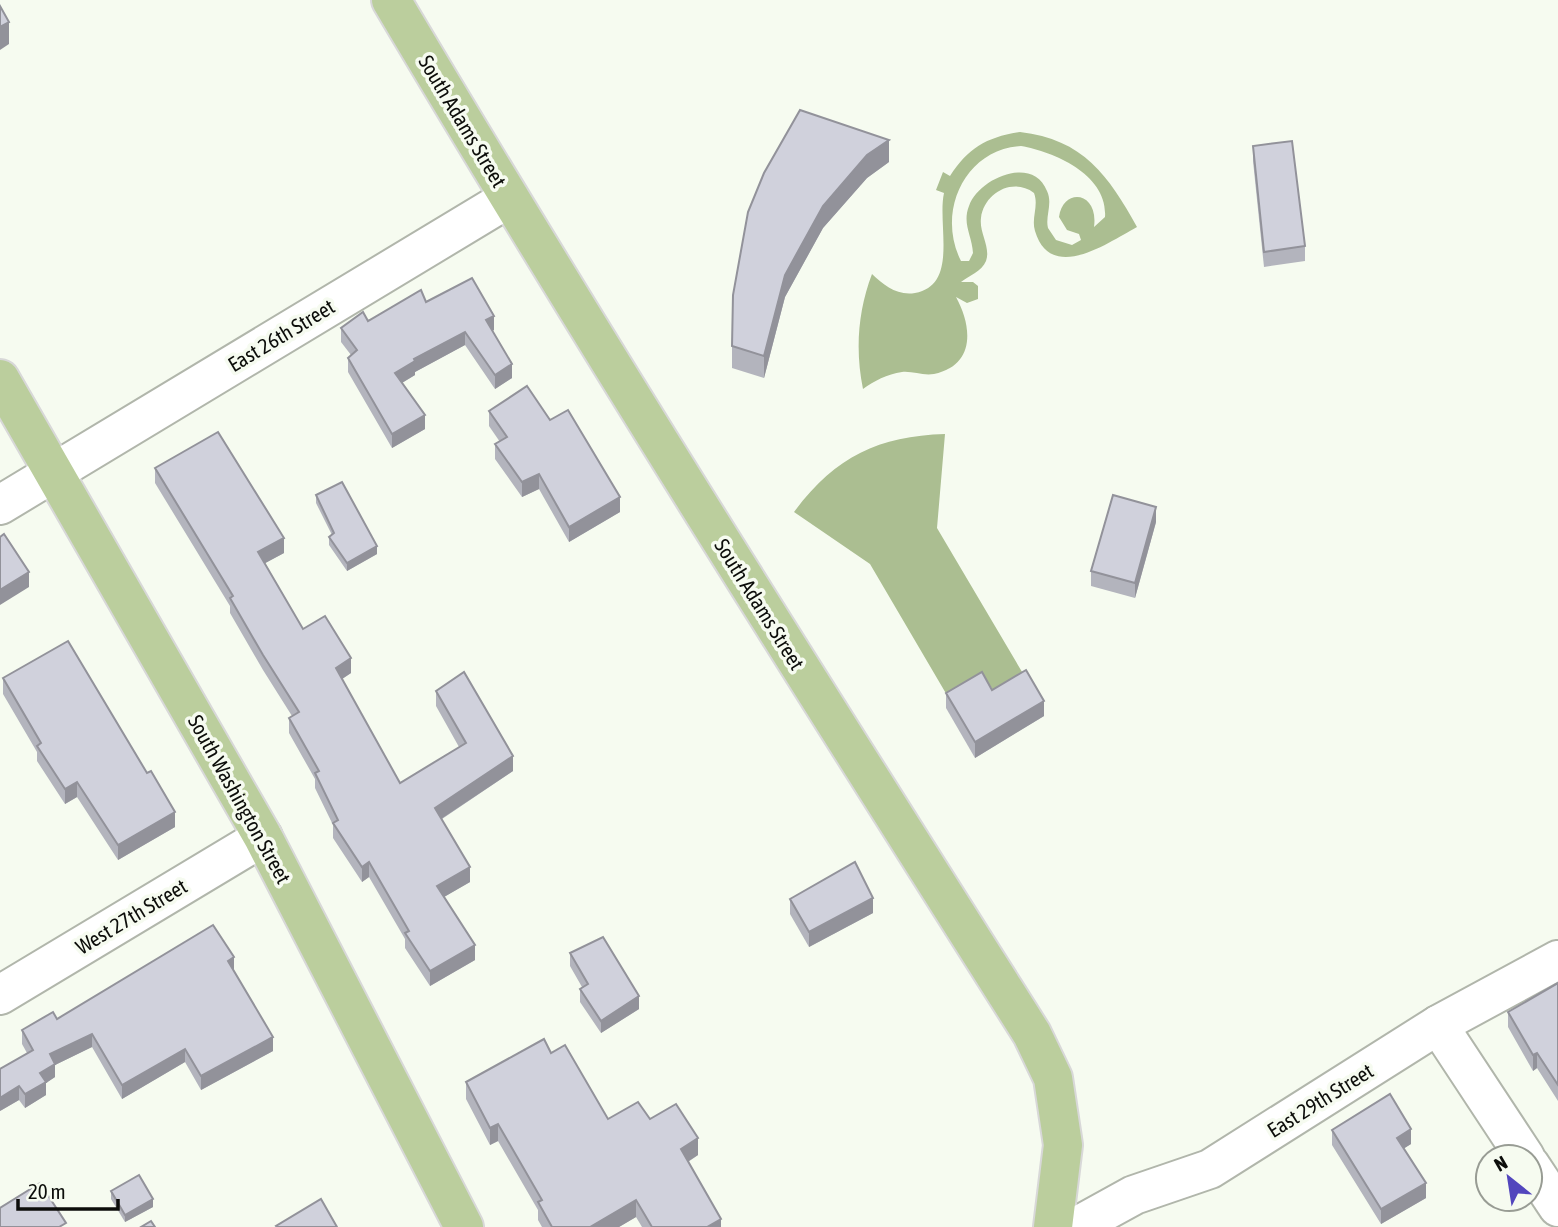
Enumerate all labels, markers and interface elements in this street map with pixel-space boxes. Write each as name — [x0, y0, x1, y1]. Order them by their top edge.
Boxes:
street label: South Adams Street — [414, 51, 512, 191]
street label: East 26th Street — [223, 294, 339, 376]
street label: South Adams Street — [710, 534, 810, 674]
street label: South Washington Street — [184, 711, 296, 887]
street label: West 27th Street — [71, 873, 191, 959]
street label: East 29th Street — [1263, 1058, 1377, 1142]
north arrow — [1474, 1143, 1544, 1213]
text: N — [1490, 1151, 1511, 1176]
scale bar — [18, 1168, 117, 1212]
text: 20 m — [28, 1179, 66, 1203]

